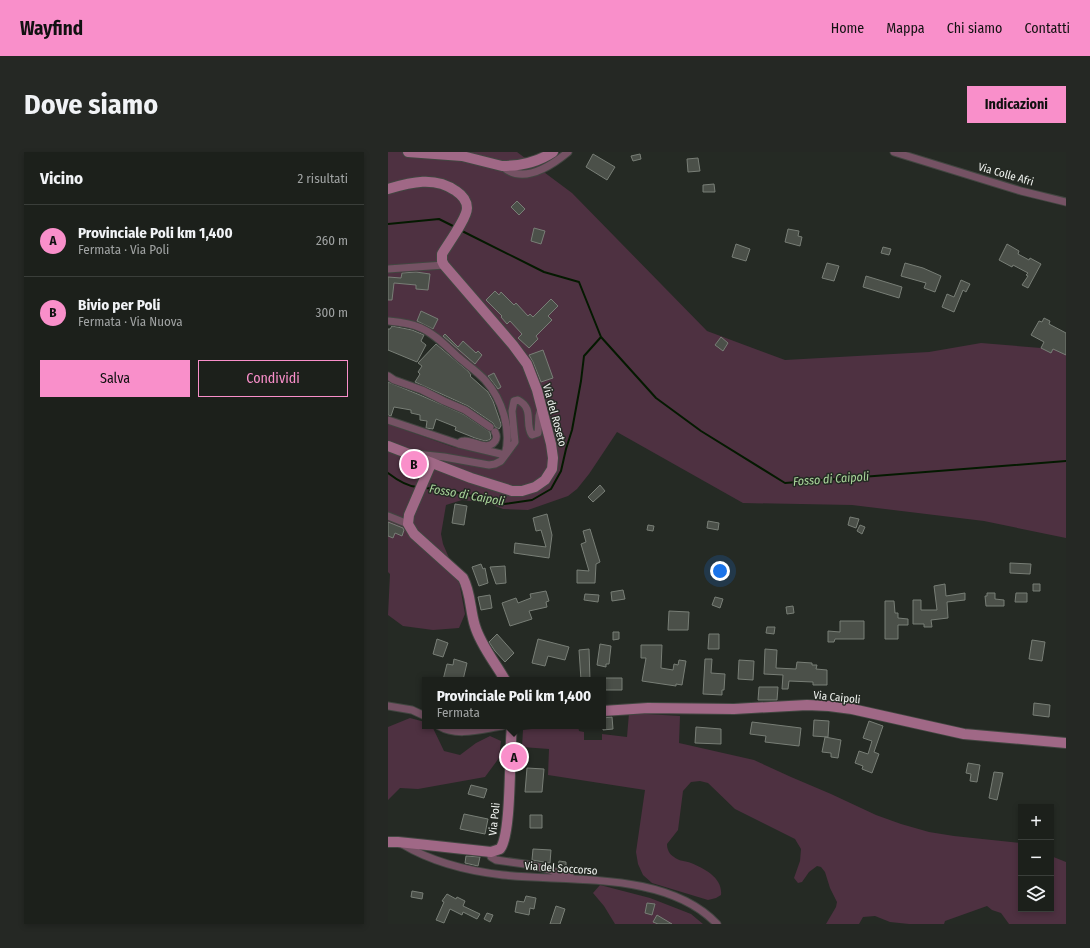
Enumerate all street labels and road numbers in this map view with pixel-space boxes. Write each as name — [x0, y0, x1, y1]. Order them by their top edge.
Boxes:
street label: Via Colle Afri — [977, 160, 1035, 189]
street label: Via del Roseto — [540, 382, 569, 448]
street label: Via Caipoli — [813, 689, 861, 706]
street label: Via Poli — [486, 802, 503, 836]
street label: Via del Soccorso — [524, 859, 598, 878]

